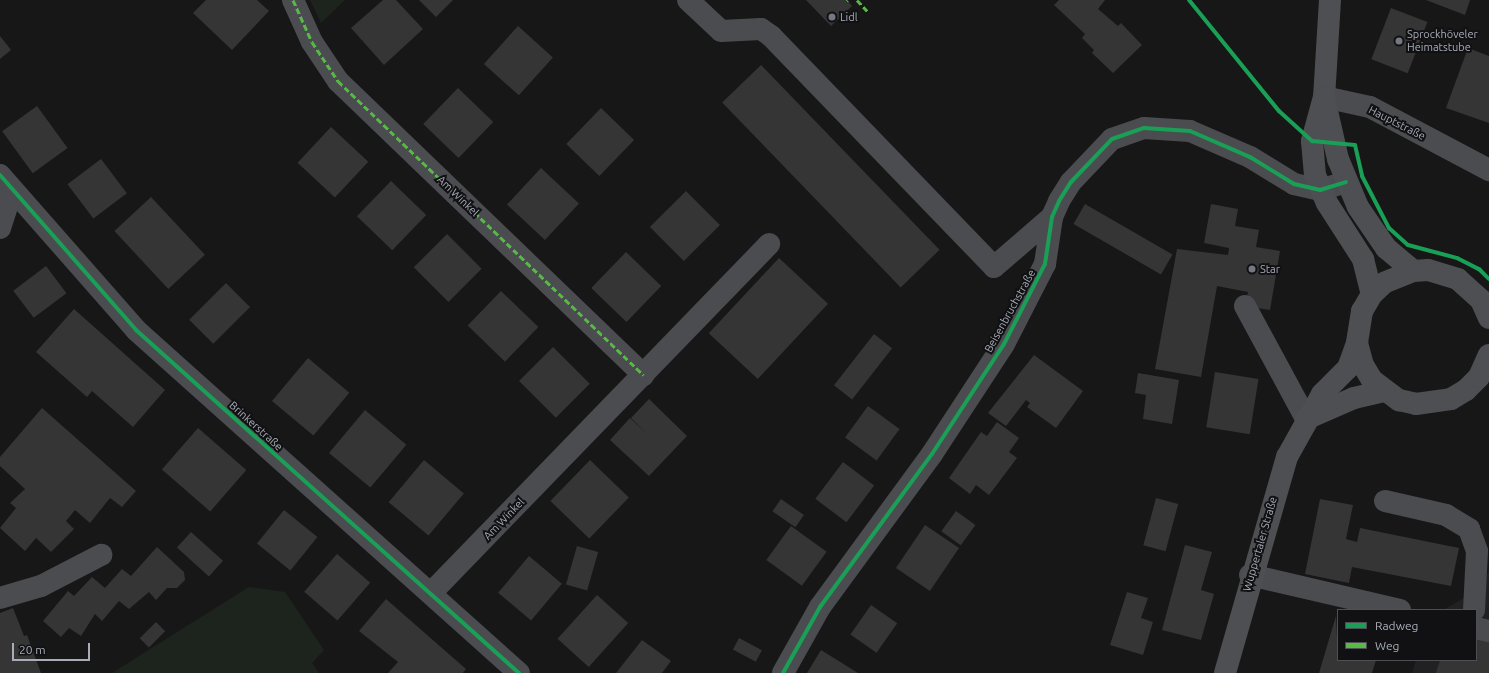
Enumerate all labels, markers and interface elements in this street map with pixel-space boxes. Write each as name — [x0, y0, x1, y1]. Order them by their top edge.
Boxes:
place label: Lidl — [840, 10, 858, 24]
marker: Lidl — [827, 12, 837, 22]
place label: Sprockhöveler Heimatstube — [1407, 28, 1478, 54]
marker: Sprockhöveler Heimatstube — [1394, 36, 1404, 46]
street label: Hauptstraße — [1366, 103, 1428, 143]
street label: Am Winkel — [434, 173, 482, 219]
place label: Star — [1260, 262, 1280, 276]
marker: Star — [1247, 264, 1257, 274]
street label: Beisenbruchstraße — [982, 267, 1038, 355]
street label: Brinkerstraße — [227, 399, 285, 453]
street label: Am Winkel — [481, 495, 527, 543]
street label: Wuppertaler Straße — [1240, 495, 1280, 593]
legend — [1337, 609, 1477, 661]
text: Radweg — [1375, 619, 1418, 632]
scale bar — [14, 635, 92, 661]
text: Weg — [1375, 639, 1399, 652]
text: 20 m — [19, 643, 46, 656]

